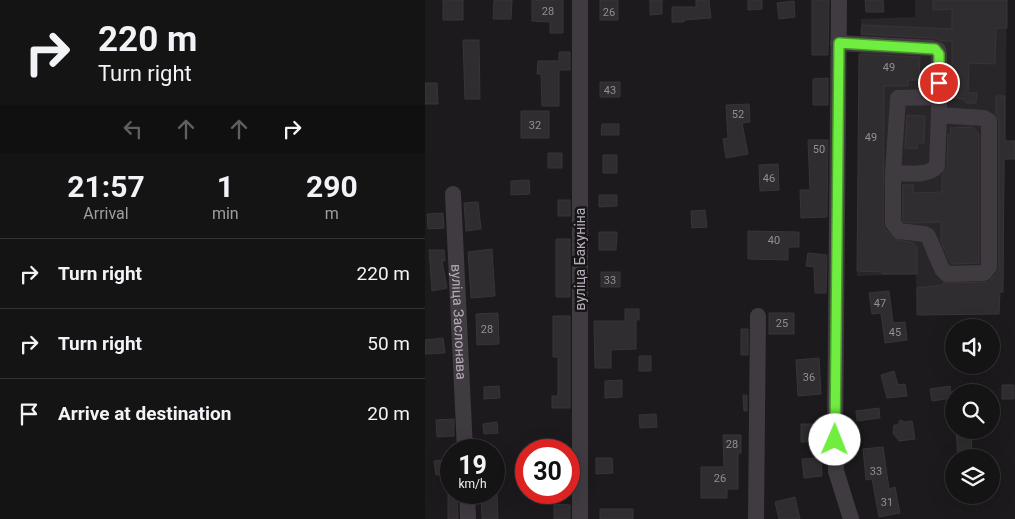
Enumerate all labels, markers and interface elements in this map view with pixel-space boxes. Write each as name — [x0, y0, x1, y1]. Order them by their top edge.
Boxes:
house number: 28 — [542, 5, 554, 18]
house number: 26 — [603, 6, 615, 19]
text: 220 m — [98, 19, 197, 60]
icon: right — [15, 20, 80, 85]
text: Turn right — [98, 61, 192, 86]
house number: 49 — [883, 61, 895, 74]
pin — [918, 62, 960, 104]
icon: arrive — [925, 69, 953, 97]
house number: 43 — [604, 84, 616, 97]
house number: 52 — [732, 108, 744, 121]
icon: left — [119, 115, 147, 143]
icon: ahead — [172, 115, 200, 143]
icon: ahead — [225, 115, 253, 143]
icon: right — [278, 115, 306, 143]
house number: 32 — [529, 119, 541, 132]
house number: 49 — [865, 131, 877, 144]
house number: 50 — [813, 143, 825, 156]
text: 21:57 — [67, 169, 145, 204]
text: 1 — [217, 169, 234, 204]
text: 290 — [306, 169, 358, 204]
house number: 46 — [763, 172, 775, 185]
text: Arrival — [83, 204, 129, 223]
text: min — [212, 204, 239, 223]
text: m — [325, 204, 339, 223]
street label: вуліца Бакуніна — [572, 208, 588, 310]
house number: 40 — [768, 234, 780, 247]
icon: right — [15, 260, 43, 288]
text: Turn right — [58, 262, 142, 285]
text: 220 m — [357, 262, 410, 285]
street label: вуліца Заслонава — [448, 264, 470, 380]
house number: 33 — [604, 274, 616, 287]
house number: 47 — [874, 297, 886, 310]
house number: 25 — [776, 317, 788, 330]
map controls — [945, 319, 1000, 504]
button: sound — [945, 319, 1000, 374]
house number: 28 — [481, 323, 493, 336]
house number: 45 — [889, 326, 901, 339]
icon: right — [15, 330, 43, 358]
text: Turn right — [58, 332, 142, 355]
text: 50 m — [367, 332, 410, 355]
house number: 36 — [803, 371, 815, 384]
button: search — [945, 384, 1000, 439]
icon: arrive — [15, 400, 43, 428]
text: Arrive at destination — [58, 402, 231, 425]
text: 20 m — [367, 402, 410, 425]
position arrow — [808, 413, 860, 465]
house number: 28 — [726, 438, 738, 451]
speed limit sign: 30 — [515, 439, 580, 504]
button: layers — [945, 449, 1000, 504]
text: 19 — [458, 451, 487, 480]
house number: 33 — [870, 465, 882, 478]
house number: 26 — [714, 472, 726, 485]
text: km/h — [458, 477, 487, 491]
house number: 31 — [881, 496, 893, 509]

